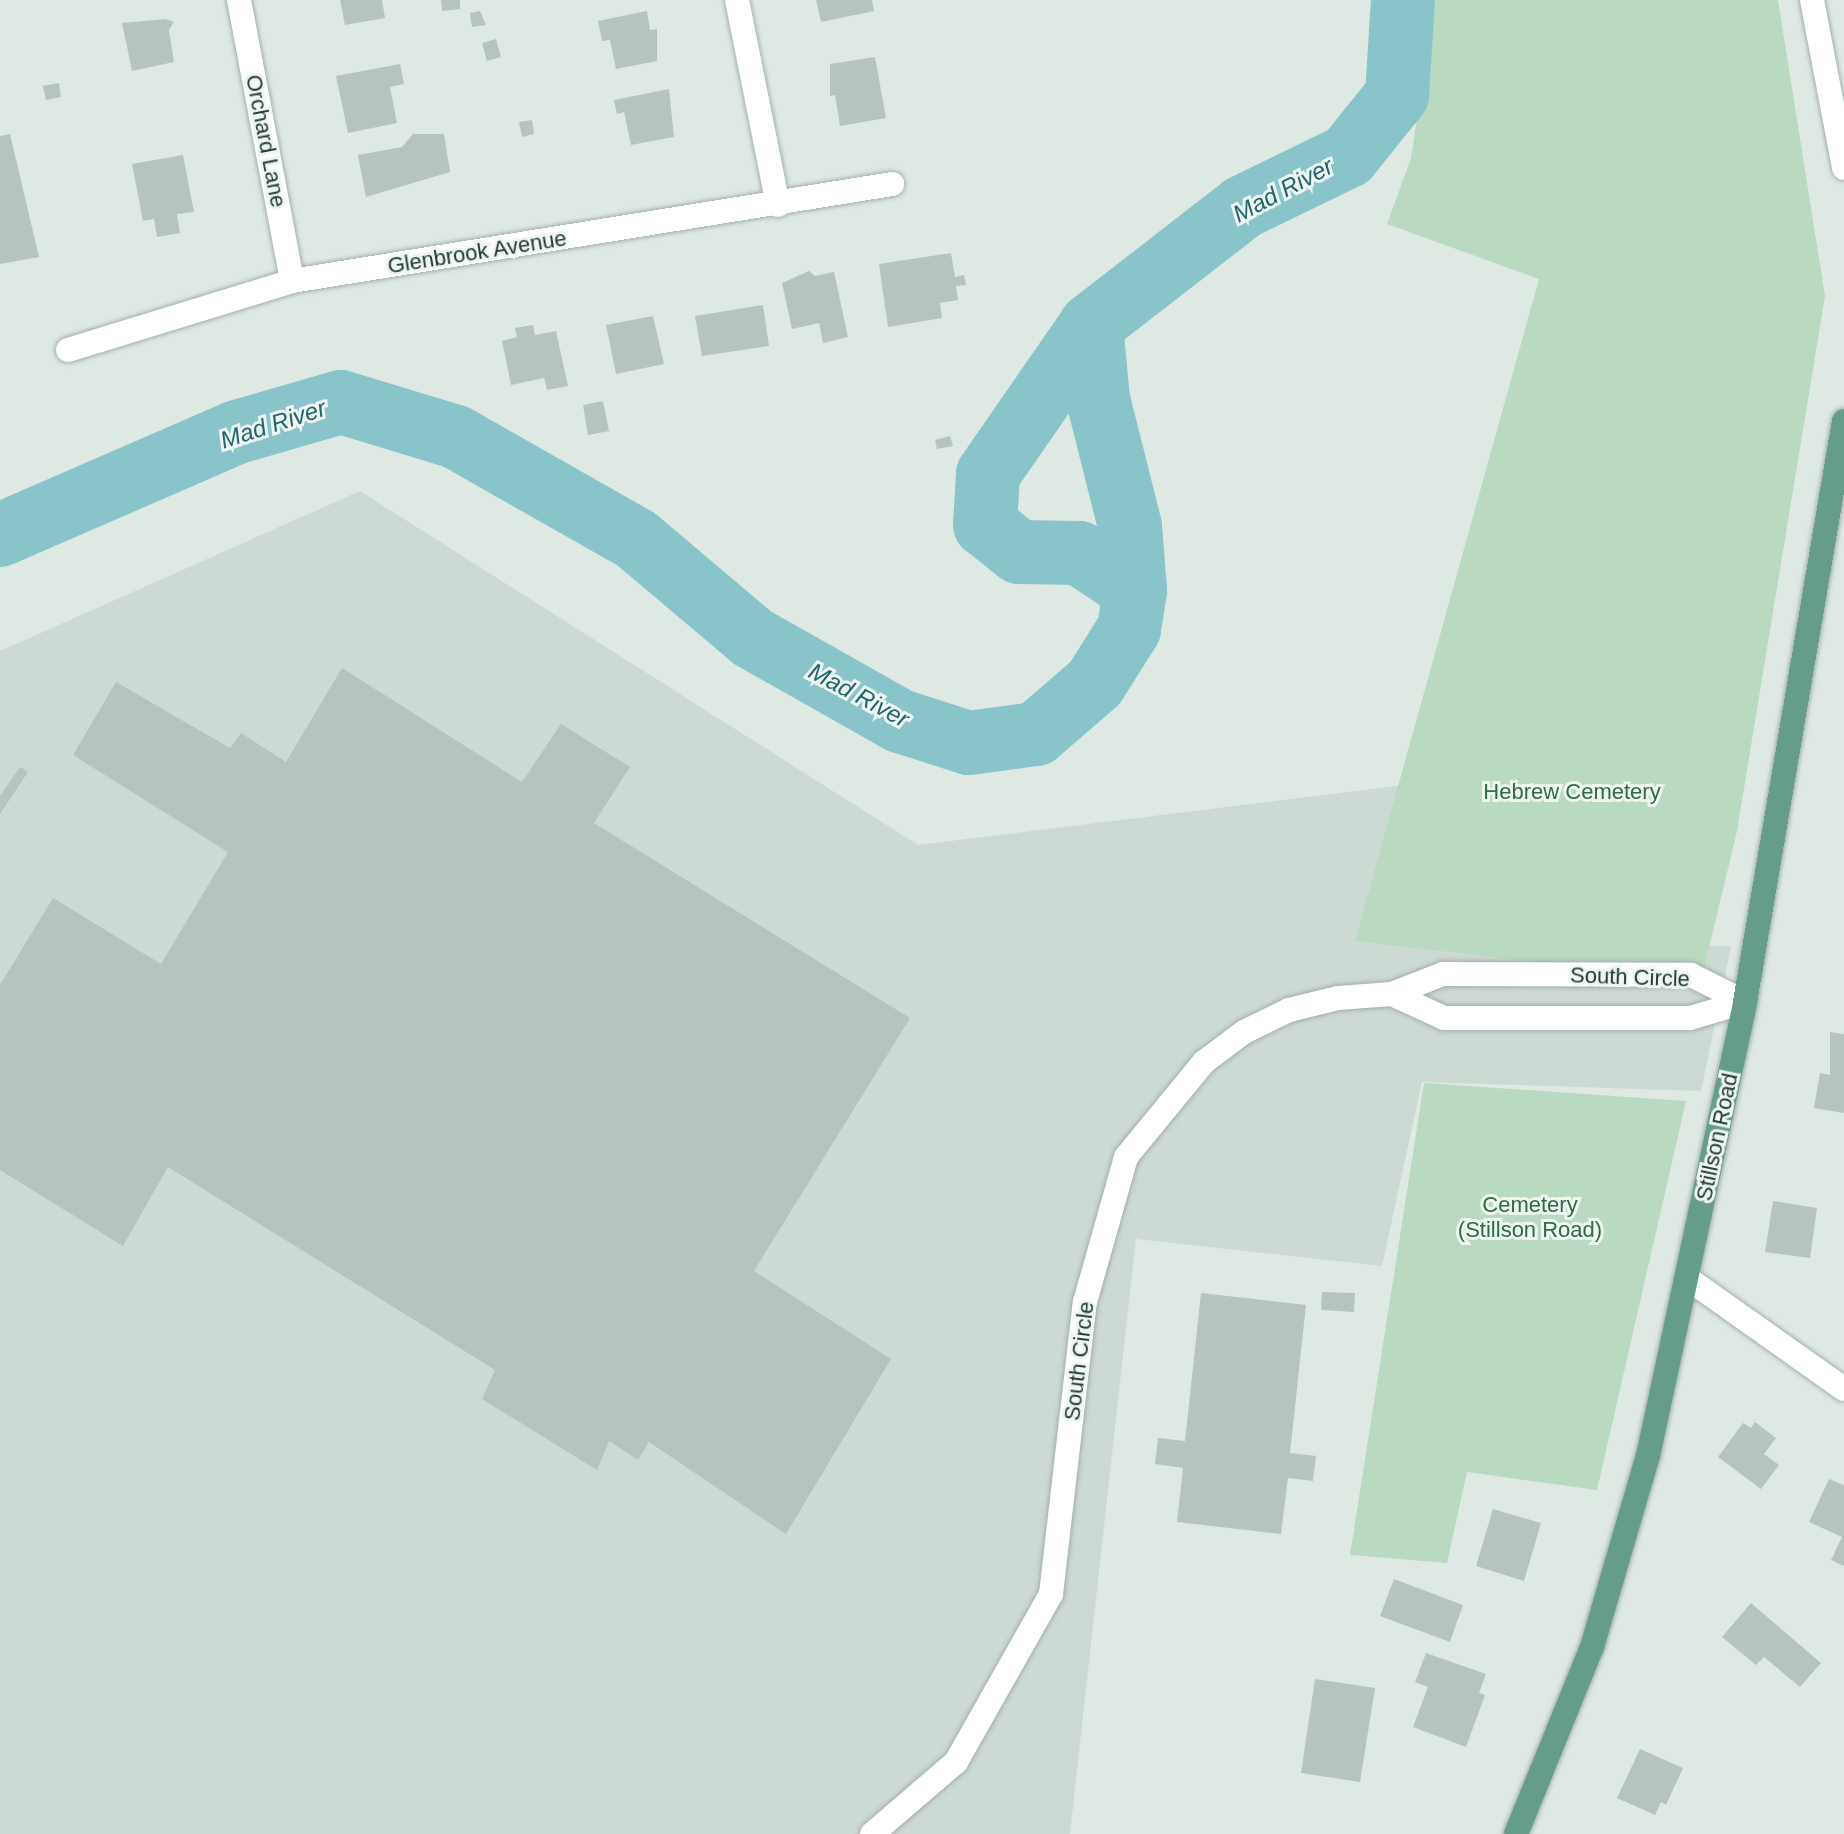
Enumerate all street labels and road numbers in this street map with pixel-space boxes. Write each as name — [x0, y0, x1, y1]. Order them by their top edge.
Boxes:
street label: Orchard Lane — [240, 72, 292, 210]
street label: Glenbrook Avenue — [385, 225, 569, 279]
street label: South Circle — [1570, 962, 1690, 992]
street label: Stillson Road — [1691, 1071, 1743, 1203]
street label: South Circle — [1059, 1300, 1099, 1422]

